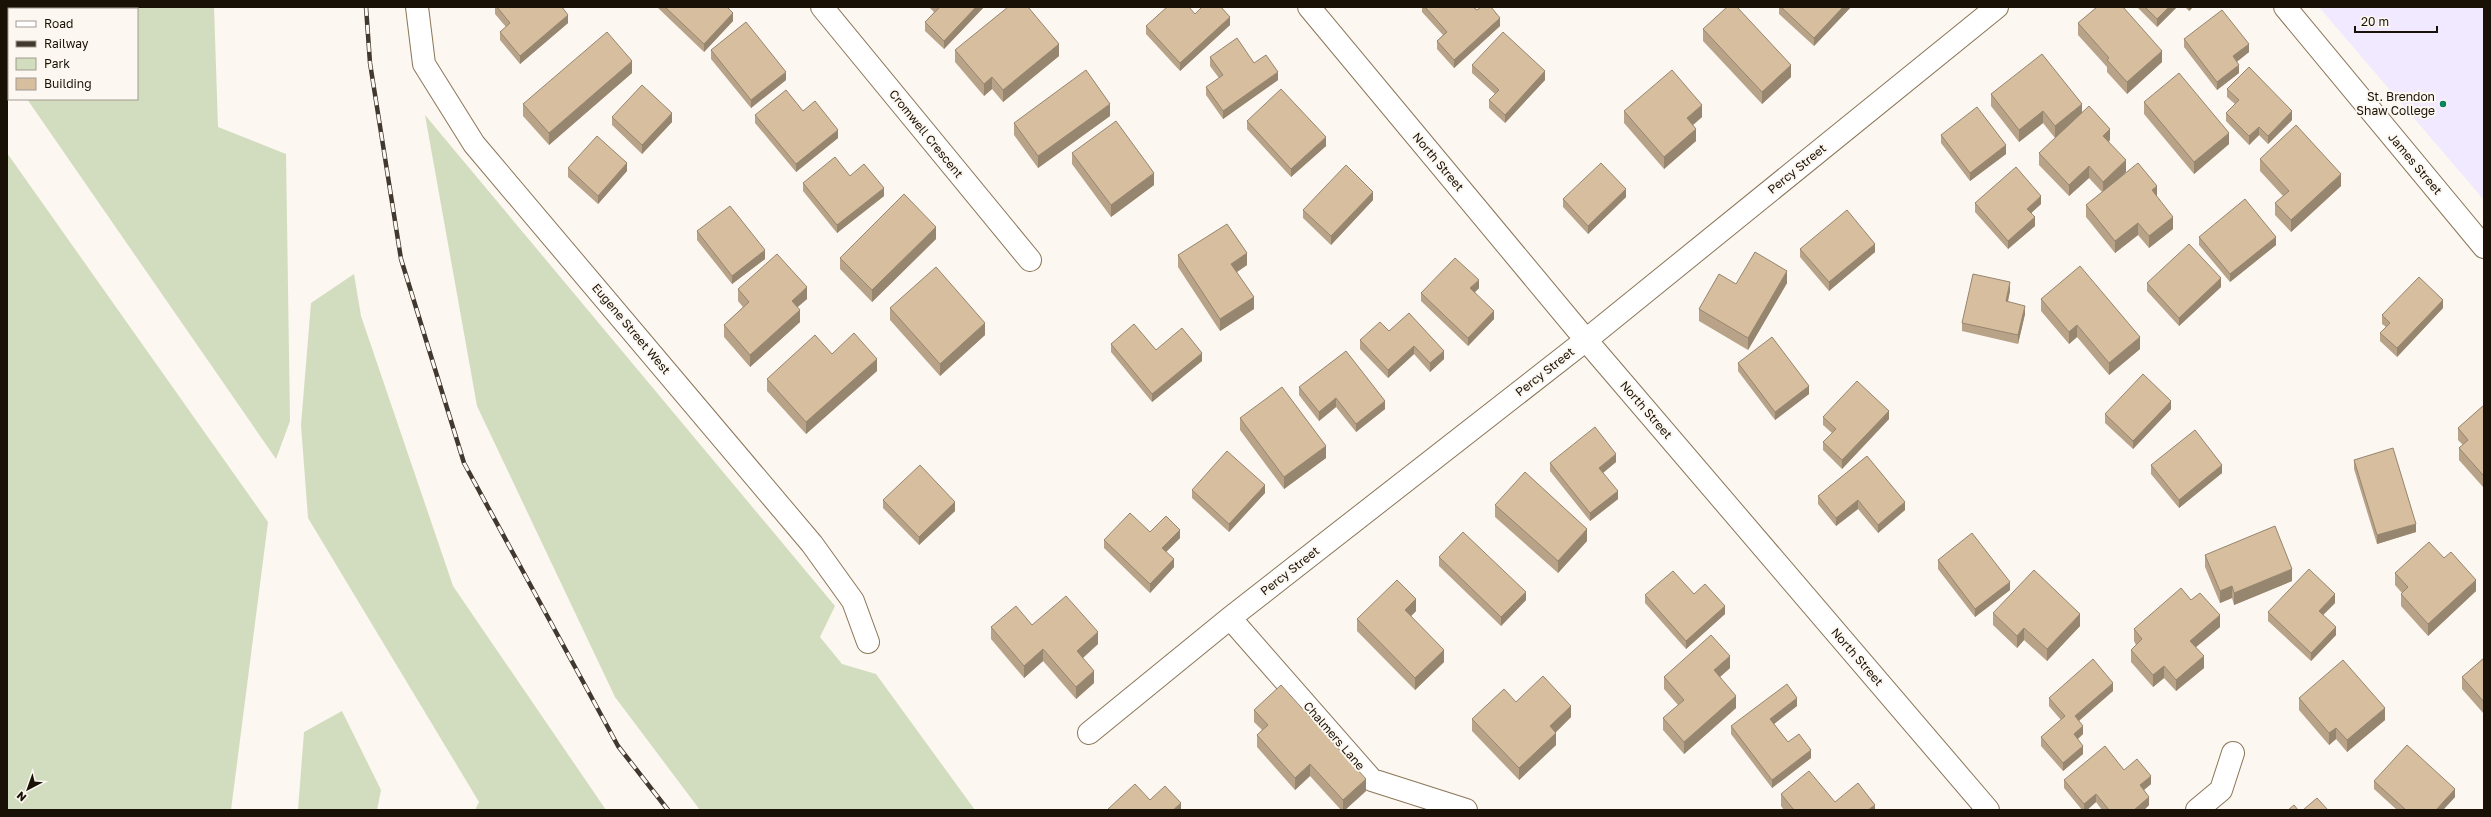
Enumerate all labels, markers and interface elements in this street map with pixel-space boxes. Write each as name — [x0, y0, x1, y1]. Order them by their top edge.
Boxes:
legend — [8, 8, 138, 100]
scale bar — [2355, 8, 2437, 34]
text: 20 m — [2361, 14, 2389, 29]
text: Road — [44, 16, 73, 31]
text: Railway — [44, 36, 89, 51]
text: Park — [44, 56, 70, 71]
text: Building — [44, 76, 92, 91]
street label: Cromwell Crescent — [886, 87, 967, 181]
place label: St. Brendon Shaw College — [2356, 89, 2435, 118]
marker: St. Brendon Shaw College — [2438, 99, 2448, 109]
street label: North Street — [1410, 129, 1467, 194]
street label: James Street — [2385, 130, 2446, 198]
street label: Percy Street — [1764, 140, 1829, 197]
street label: Eugene Street West — [589, 280, 674, 377]
street label: Percy Street — [1512, 344, 1577, 399]
street label: North Street — [1617, 378, 1676, 442]
street label: Percy Street — [1257, 543, 1322, 598]
street label: North Street — [1828, 625, 1887, 689]
street label: Chalmers Lane — [1301, 698, 1368, 773]
north arrow — [8, 769, 48, 809]
text: N — [14, 789, 29, 805]

